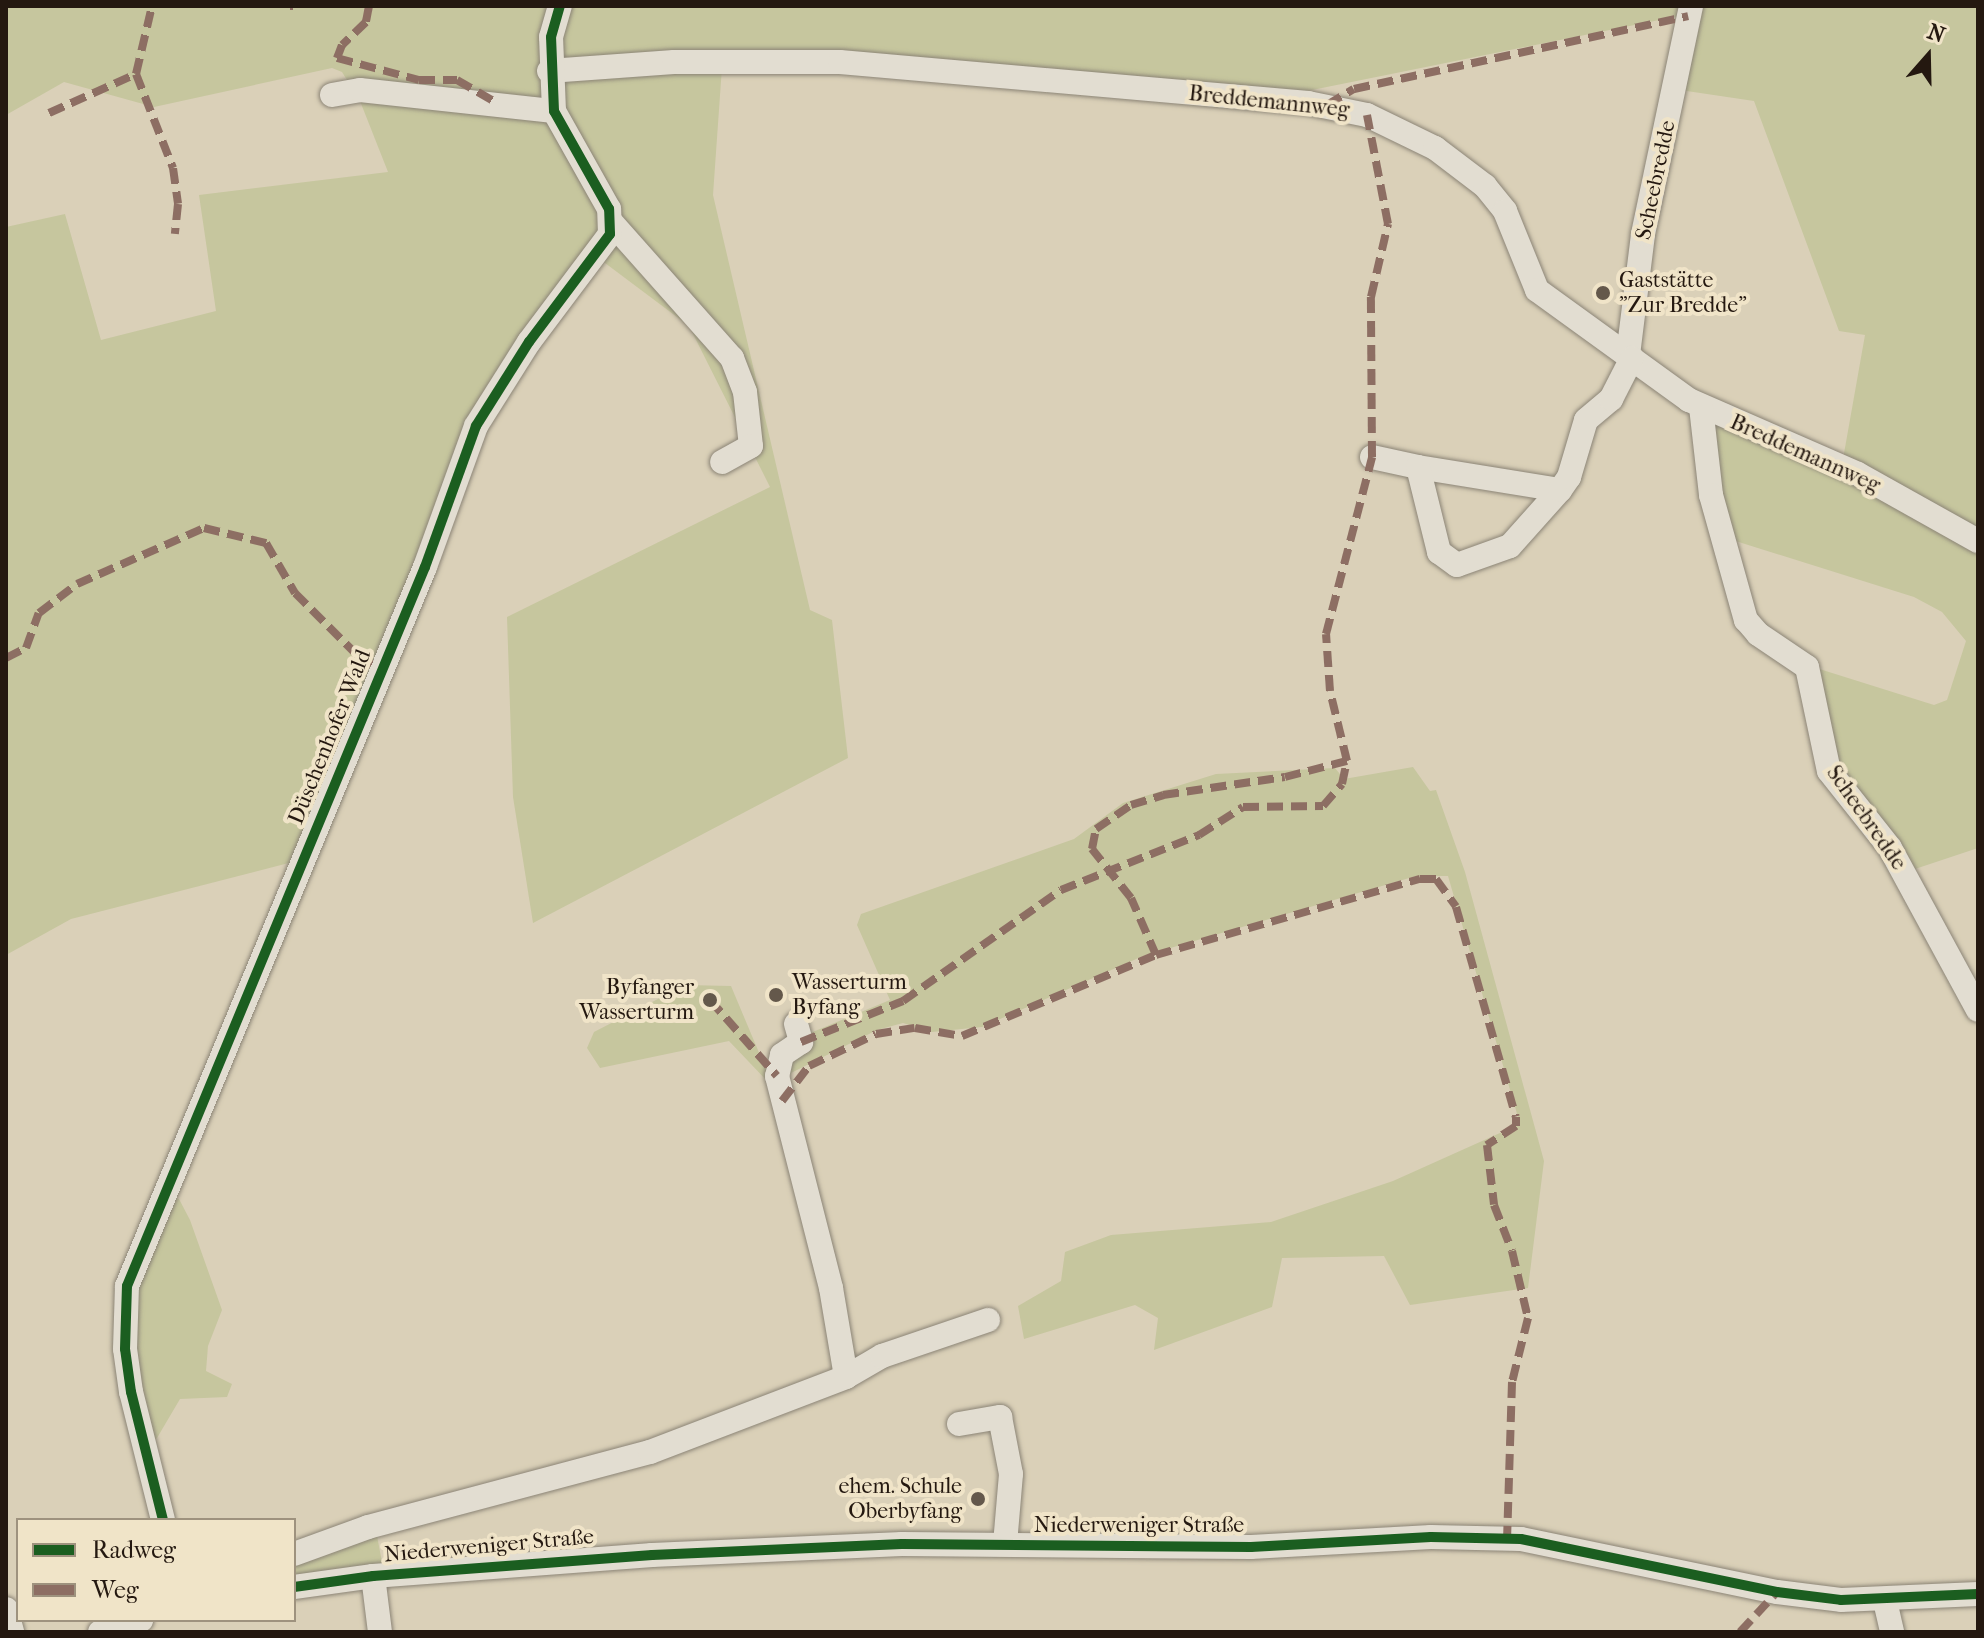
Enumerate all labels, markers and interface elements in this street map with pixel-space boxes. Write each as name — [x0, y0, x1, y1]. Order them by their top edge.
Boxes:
north arrow — [1888, 16, 1968, 96]
text: N — [1924, 18, 1948, 49]
street label: Breddemannweg — [1187, 80, 1351, 124]
street label: Scheebredde — [1630, 118, 1682, 242]
place label: Gaststätte "Zur Bredde" — [1619, 267, 1747, 318]
marker: Gaststätte "Zur Bredde" — [1594, 284, 1612, 302]
street label: Breddemannweg — [1726, 409, 1884, 499]
street label: Düschenhofer Wald — [283, 646, 377, 828]
street label: Scheebredde — [1820, 761, 1912, 875]
place label: Wasserturm Byfang — [792, 969, 907, 1020]
place label: Byfanger Wasserturm — [579, 974, 694, 1026]
marker: Wasserturm Byfang — [767, 986, 785, 1004]
marker: Byfanger Wasserturm — [701, 991, 719, 1009]
place label: ehem. Schule Oberbyfang — [839, 1473, 962, 1524]
marker: ehem. Schule Oberbyfang — [969, 1490, 987, 1508]
street label: Niederweniger Straße — [1034, 1513, 1244, 1539]
legend — [16, 1518, 296, 1622]
street label: Niederweniger Straße — [383, 1524, 595, 1568]
text: Radweg — [92, 1536, 176, 1564]
text: Weg — [92, 1576, 139, 1604]

